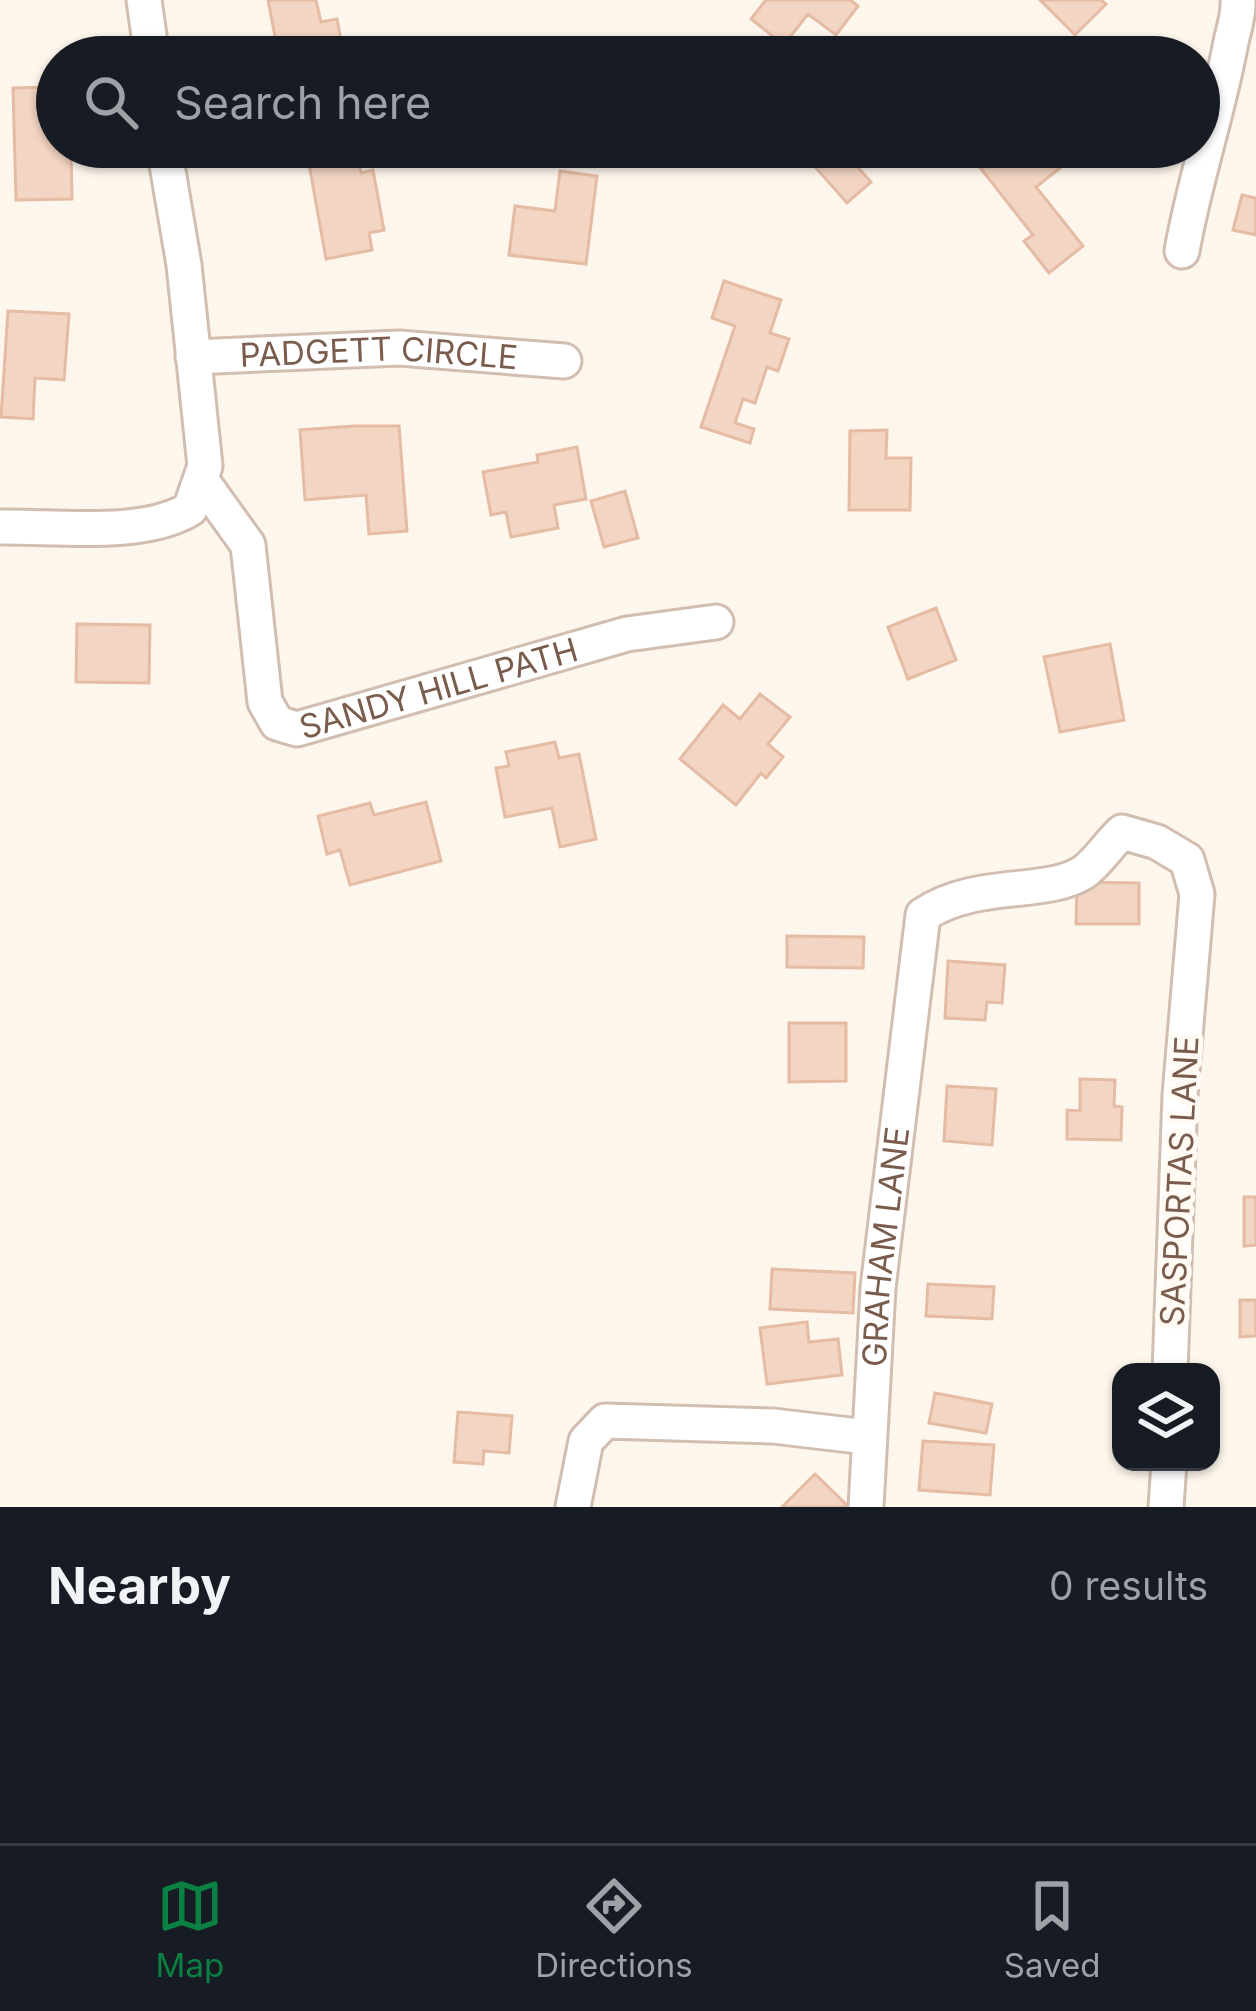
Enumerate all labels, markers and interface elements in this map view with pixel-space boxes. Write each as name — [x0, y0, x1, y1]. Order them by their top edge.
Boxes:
search box — [36, 36, 1220, 168]
icon: search — [78, 69, 144, 135]
text: Search here — [174, 75, 431, 130]
street label: PADGETT CIRCLE — [239, 328, 519, 377]
street label: SANDY HILL PATH — [295, 629, 582, 747]
street label: SASPORTAS LANE — [1151, 1035, 1207, 1327]
street label: GRAHAM LANE — [854, 1124, 917, 1368]
map controls — [1112, 1363, 1220, 1471]
button: layers — [1112, 1363, 1220, 1471]
text: Nearby — [48, 1555, 231, 1616]
text: 0 results — [1049, 1562, 1208, 1609]
tab: Map — [156, 1873, 224, 1985]
tab: Directions — [535, 1873, 693, 1985]
tab: Saved — [1004, 1873, 1100, 1985]

